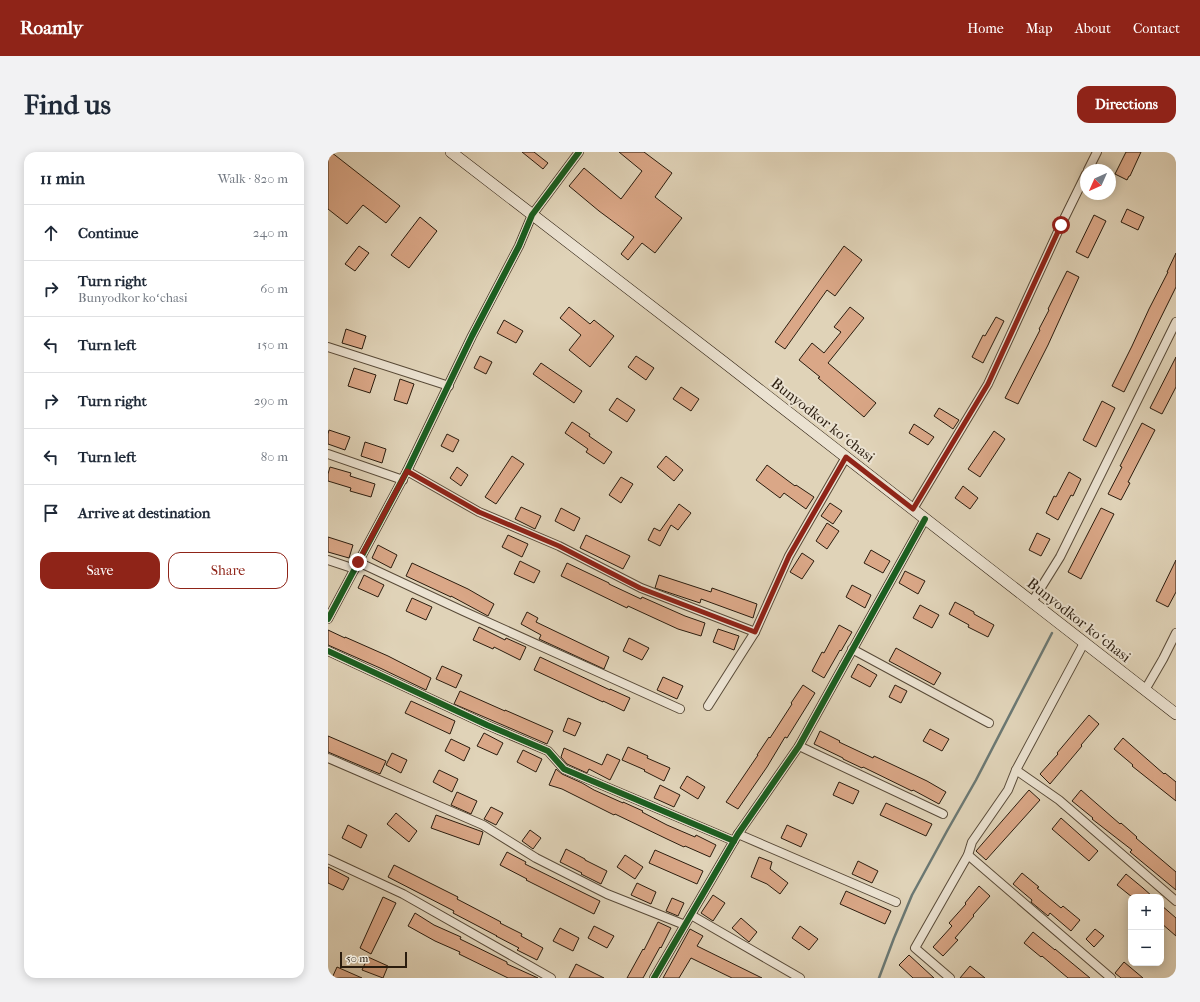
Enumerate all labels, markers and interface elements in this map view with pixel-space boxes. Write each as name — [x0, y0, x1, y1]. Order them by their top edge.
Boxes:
text: Roamly — [20, 17, 83, 39]
text: Home — [967, 20, 1004, 37]
text: Map — [1026, 20, 1053, 37]
text: About — [1075, 20, 1111, 37]
text: Contact — [1133, 20, 1180, 37]
button: Directions — [1077, 86, 1176, 123]
text: Find us — [24, 88, 111, 121]
north arrow — [1080, 164, 1116, 200]
text: 11 min — [40, 168, 85, 188]
text: Walk · 820 m — [218, 171, 288, 186]
route start — [1052, 216, 1070, 234]
icon: ahead — [40, 222, 62, 244]
text: Continue — [78, 224, 138, 242]
text: 240 m — [253, 225, 288, 240]
text: Turn right — [78, 272, 147, 290]
icon: right — [40, 278, 62, 300]
text: 60 m — [260, 281, 288, 296]
text: Bunyodkor koʻchasi — [78, 290, 188, 305]
icon: left — [40, 334, 62, 356]
text: Turn left — [78, 336, 136, 354]
text: 150 m — [257, 337, 288, 352]
street label: Bunyodkor koʻchasi — [768, 374, 879, 466]
icon: right — [40, 390, 62, 412]
text: Turn right — [78, 392, 147, 410]
text: 290 m — [254, 393, 288, 408]
icon: left — [40, 446, 62, 468]
text: Turn left — [78, 448, 136, 466]
text: 80 m — [261, 449, 288, 464]
icon: arrive — [40, 502, 62, 524]
text: Arrive at destination — [78, 504, 210, 522]
button: Save — [40, 552, 160, 589]
button: Share — [168, 552, 288, 589]
route end — [349, 553, 367, 571]
street label: Bunyodkor koʻchasi — [1024, 574, 1135, 666]
map controls — [1128, 894, 1164, 966]
button: + — [1128, 894, 1164, 930]
button: − — [1128, 930, 1164, 966]
scale bar — [340, 950, 407, 969]
text: 50 m — [346, 952, 368, 965]

